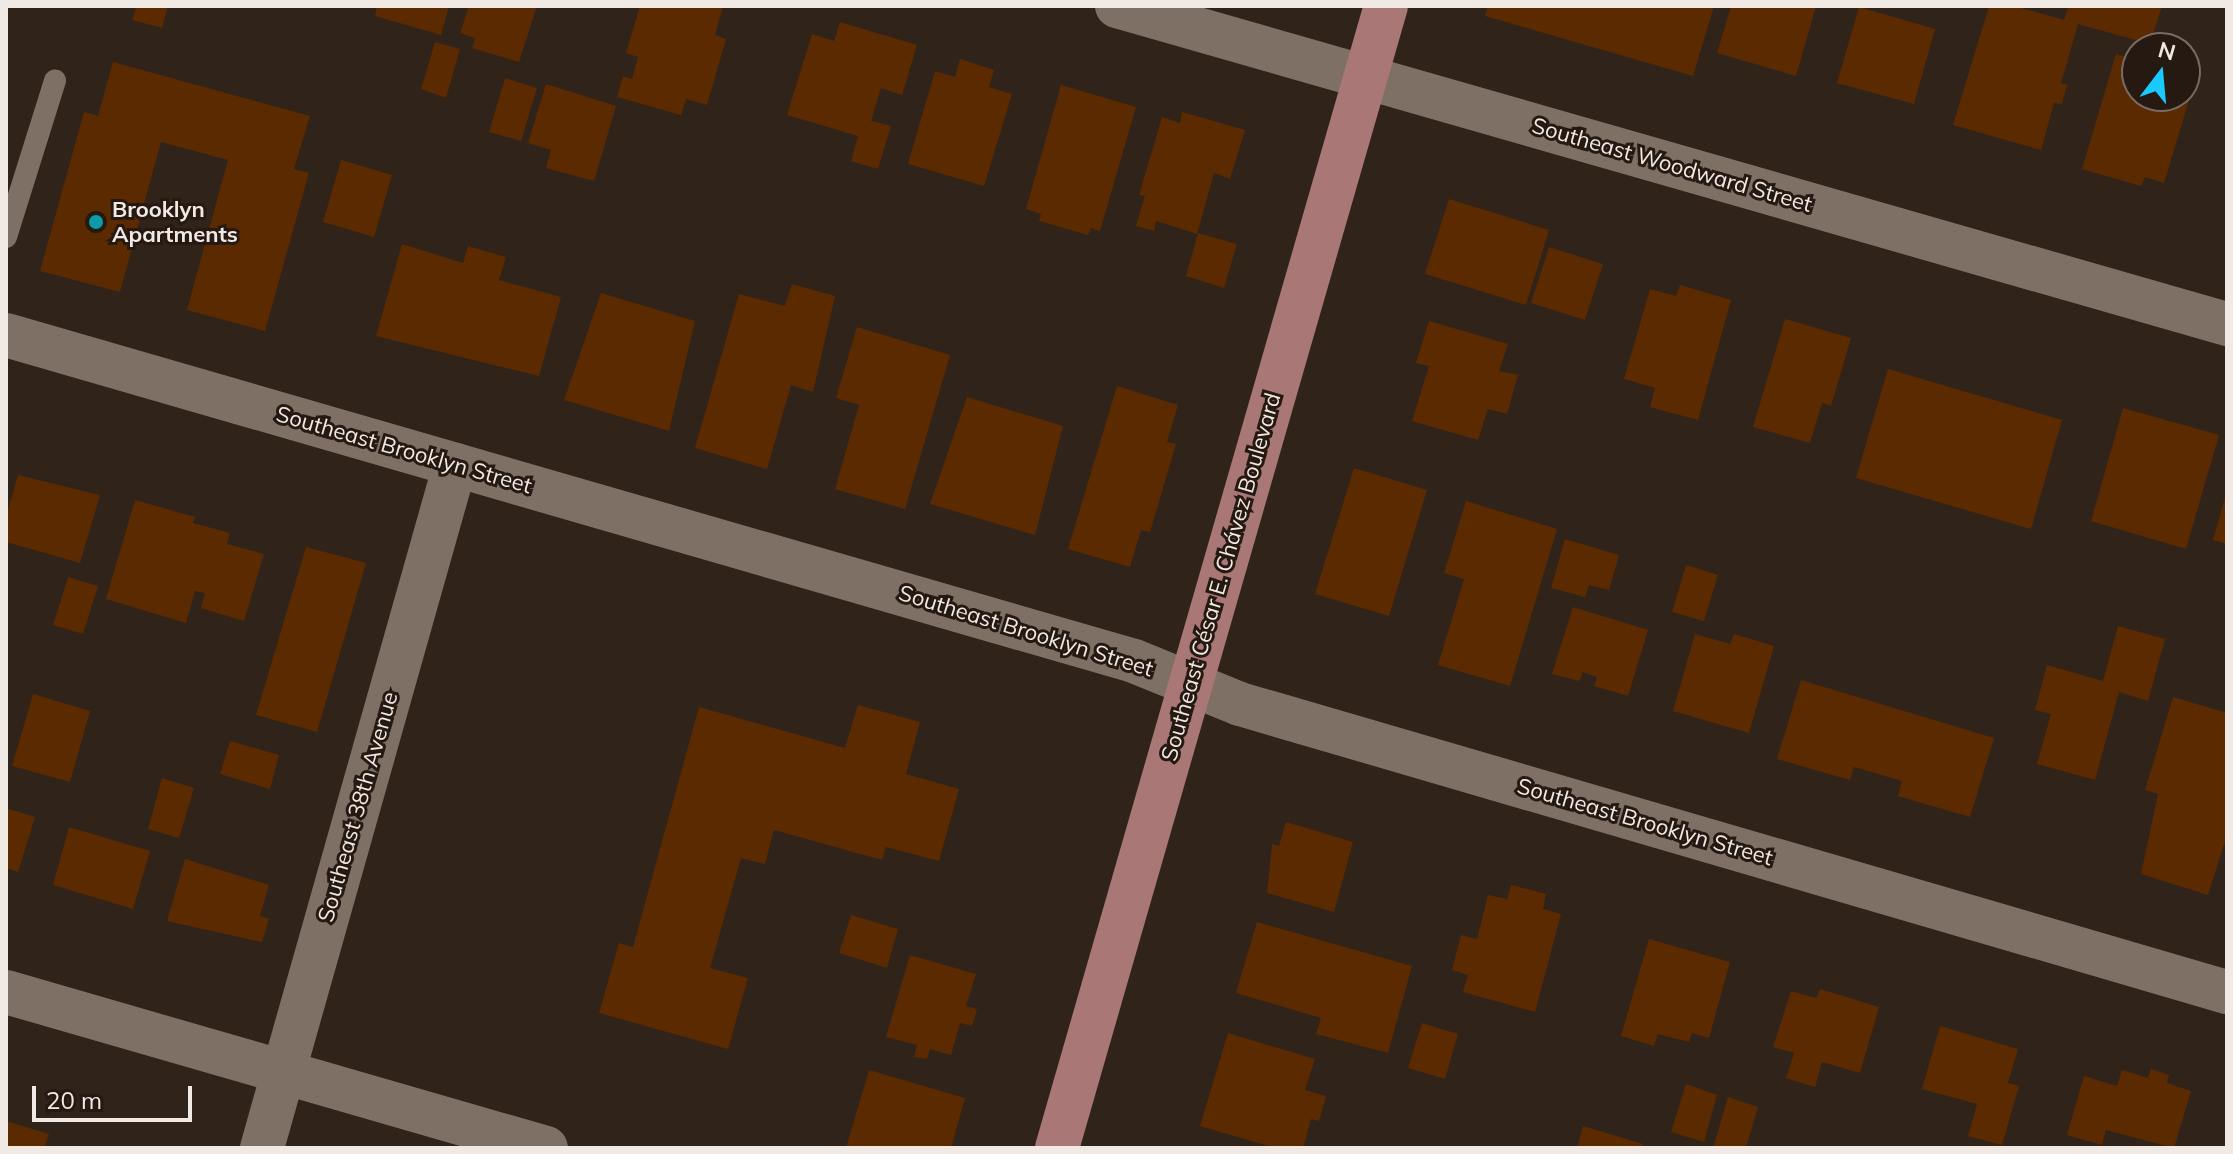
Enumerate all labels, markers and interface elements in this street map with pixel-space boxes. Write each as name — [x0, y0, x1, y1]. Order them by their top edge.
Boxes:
north arrow — [2121, 32, 2201, 112]
text: N — [2155, 35, 2179, 67]
street label: Southeast Woodward Street — [1529, 112, 1815, 218]
place label: Brooklyn Apartments — [112, 196, 238, 248]
marker: Brooklyn Apartments — [87, 213, 105, 231]
street label: Southeast César E. Chávez Boulevard — [1156, 390, 1286, 764]
street label: Southeast Brooklyn Street — [273, 401, 535, 499]
street label: Southeast Brooklyn Street — [896, 580, 1156, 682]
street label: Southeast 38th Avenue — [312, 689, 404, 925]
street label: Southeast Brooklyn Street — [1514, 773, 1776, 871]
scale bar — [36, 1070, 196, 1120]
text: 20 m — [46, 1085, 102, 1115]

